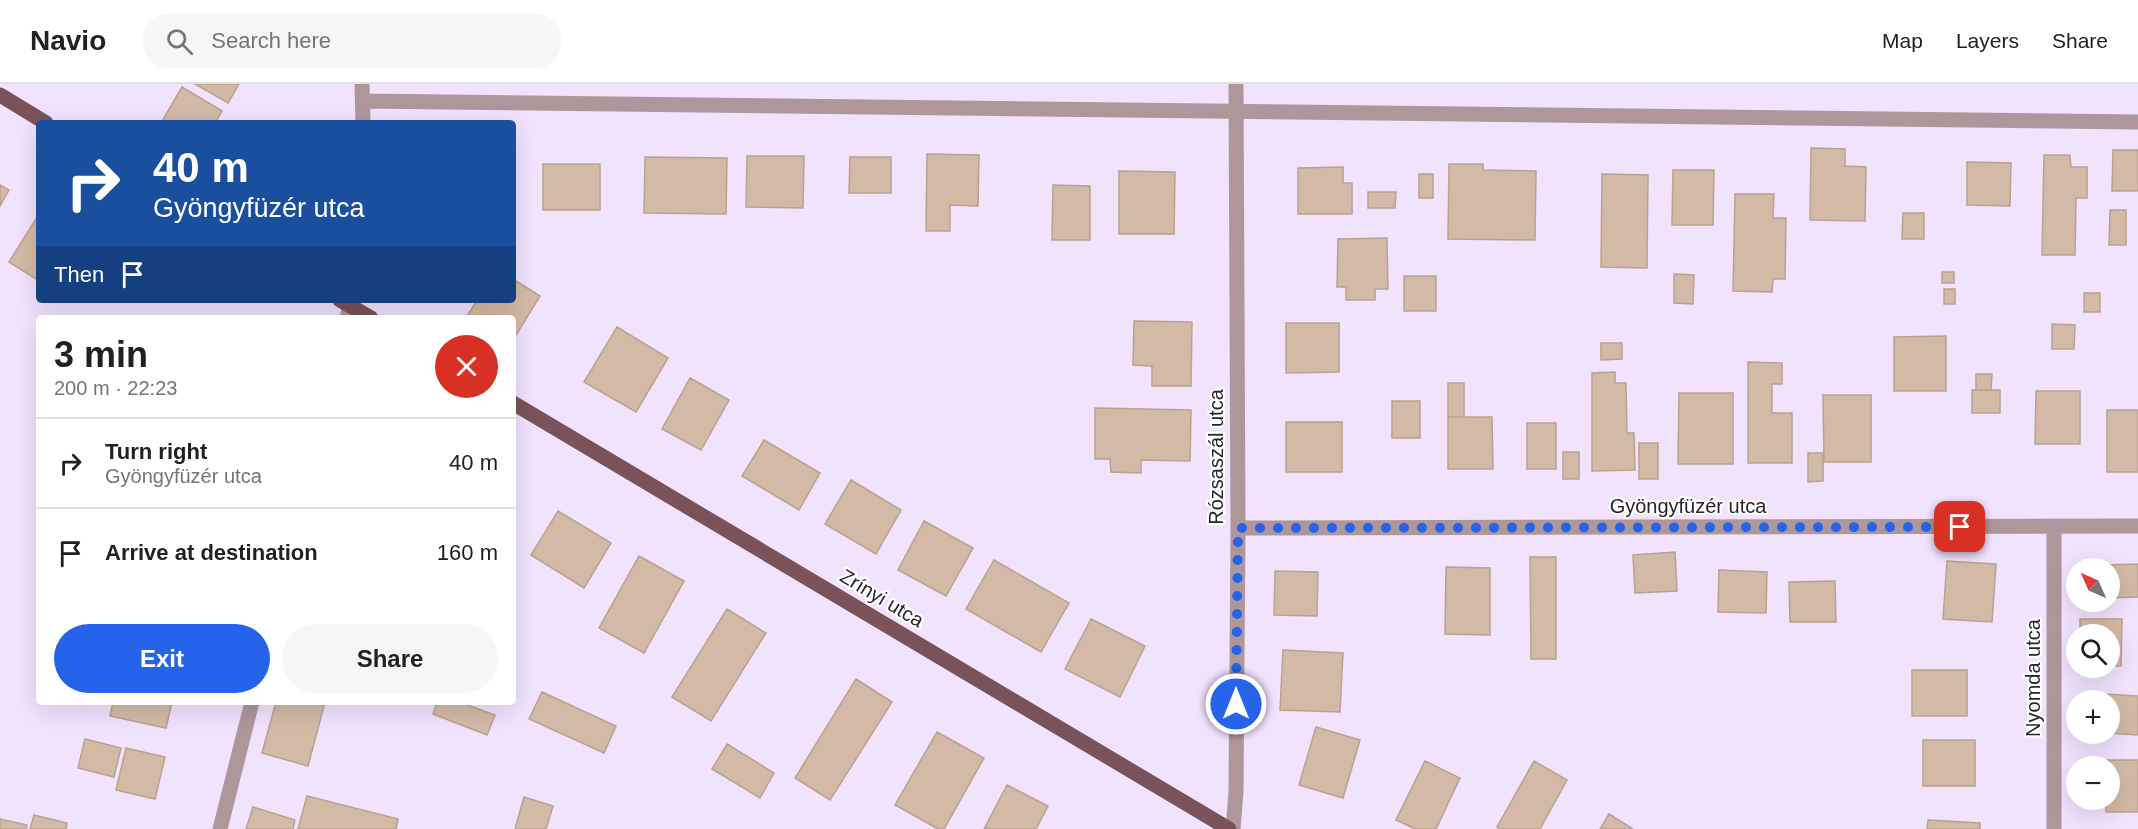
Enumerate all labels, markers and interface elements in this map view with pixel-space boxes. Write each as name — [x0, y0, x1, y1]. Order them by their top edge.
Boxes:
search box — [142, 14, 562, 68]
text: Navio — [30, 25, 106, 56]
icon: search — [163, 25, 196, 58]
text: Search here — [211, 28, 331, 53]
text: Map — [1882, 29, 1923, 52]
text: Layers — [1956, 29, 2019, 52]
text: Share — [2052, 29, 2108, 52]
icon: right — [54, 144, 132, 222]
text: 40 m — [153, 144, 249, 191]
text: Gyöngyfüzér utca — [153, 193, 365, 223]
icon: arrive — [116, 258, 149, 291]
text: Then — [54, 262, 104, 287]
text: 3 min — [54, 334, 148, 375]
button: close — [435, 335, 498, 398]
text: 200 m · 22:23 — [54, 377, 177, 399]
street label: Rózsaszál utca — [1205, 388, 1227, 525]
text: Turn right — [105, 439, 207, 464]
icon: right — [54, 447, 87, 480]
text: 40 m — [449, 450, 498, 475]
text: Gyöngyfüzér utca — [105, 465, 262, 487]
street label: Gyöngyfüzér utca — [1610, 495, 1767, 517]
pin — [1934, 501, 1985, 552]
icon: arrive — [1943, 510, 1976, 543]
icon: arrive — [54, 537, 87, 570]
text: Arrive at destination — [105, 540, 318, 565]
text: 160 m — [437, 540, 498, 565]
north arrow — [2066, 558, 2120, 612]
map controls — [2066, 558, 2120, 810]
street label: Zrínyi utca — [836, 565, 928, 632]
street label: Nyomda utca — [2022, 618, 2044, 737]
button: Exit — [54, 624, 270, 693]
button: Share — [282, 624, 498, 693]
button: search — [2066, 624, 2120, 678]
position arrow — [1204, 672, 1268, 736]
button: + — [2066, 690, 2120, 744]
button: − — [2066, 756, 2120, 810]

